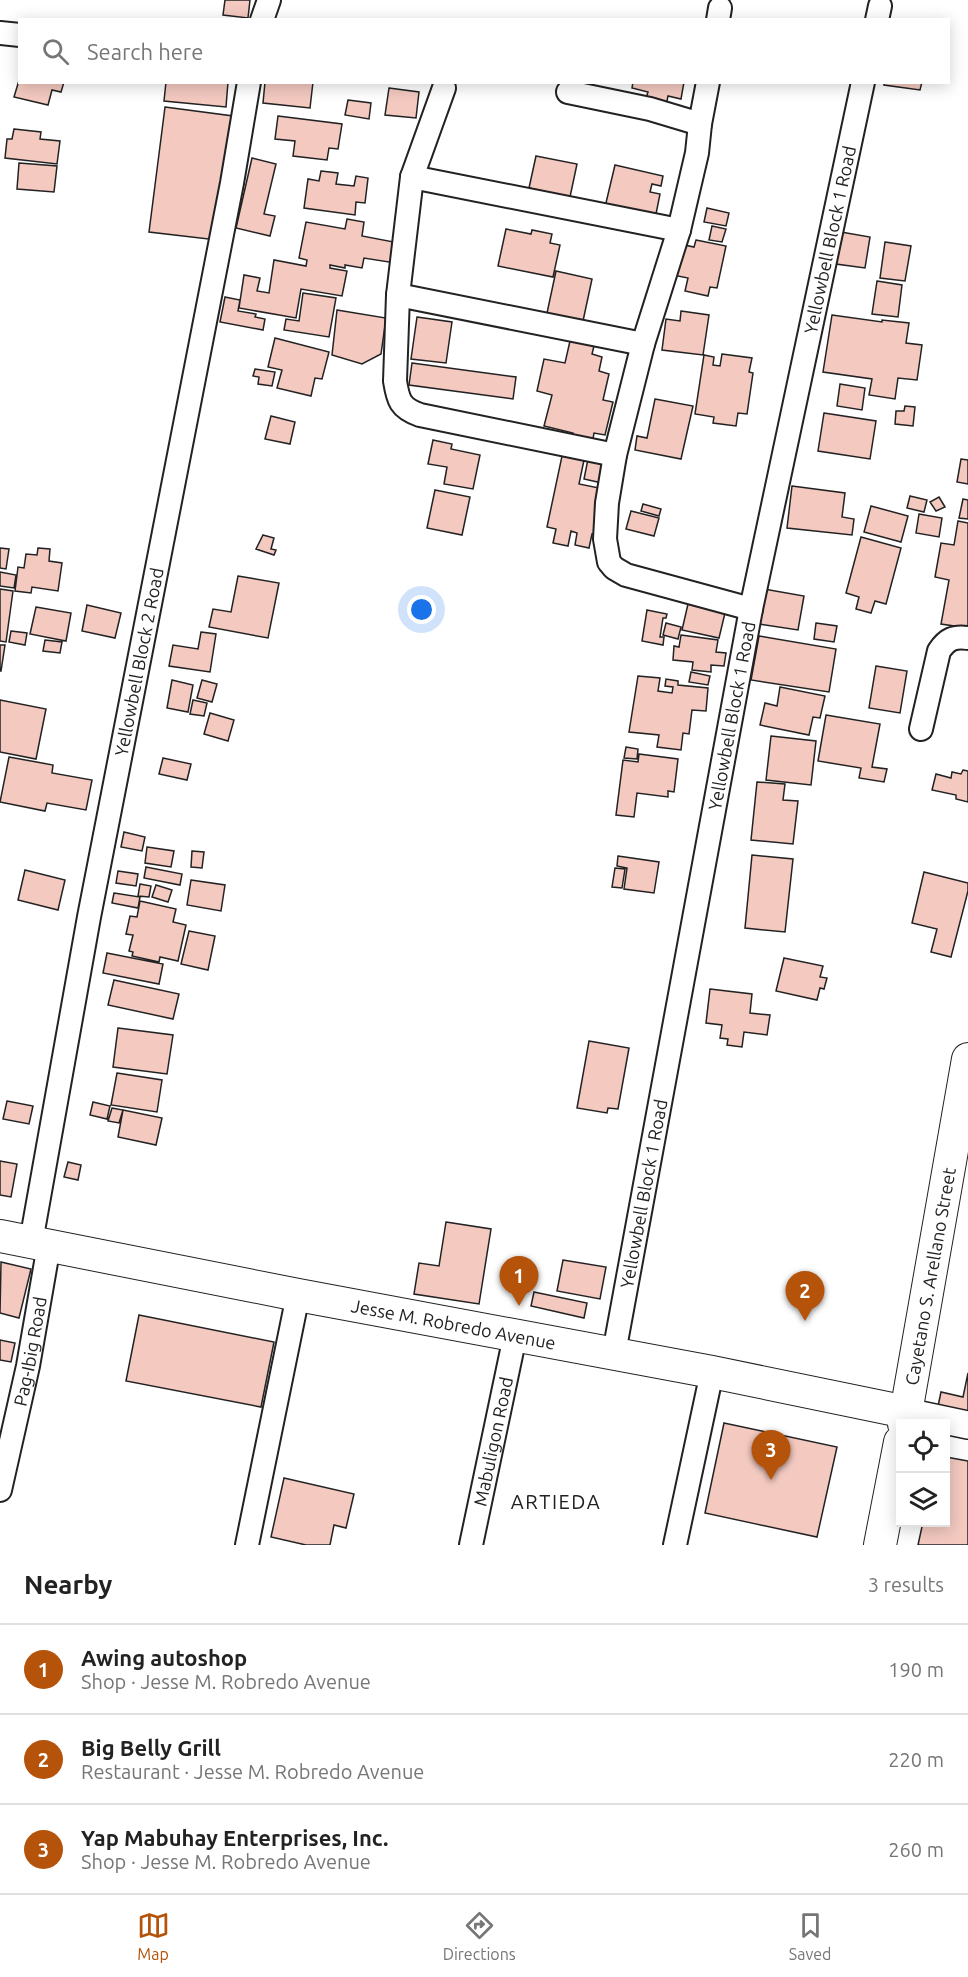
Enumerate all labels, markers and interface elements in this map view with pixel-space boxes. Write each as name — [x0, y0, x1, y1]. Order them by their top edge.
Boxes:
search box — [18, 18, 950, 84]
icon: search — [39, 35, 72, 68]
text: Search here — [87, 39, 203, 64]
street label: Yellowbell Block 1 Road — [800, 144, 859, 336]
street label: Yellowbell Block 2 Road — [111, 566, 167, 758]
your location — [407, 595, 436, 624]
street label: Yellowbell Block 1 Road — [704, 620, 759, 812]
street label: Yellowbell Block 1 Road — [616, 1098, 671, 1290]
street label: Cayetano S. Arellano Street — [901, 1166, 959, 1387]
pin: 1 — [500, 1256, 538, 1306]
pin: 2 — [786, 1272, 824, 1321]
street label: Pag-Ibig Road — [9, 1295, 50, 1408]
street label: Jesse M. Robredo Avenue — [350, 1295, 557, 1353]
street label: Mabuligon Road — [469, 1375, 516, 1508]
map controls — [896, 1419, 950, 1527]
button: locate — [896, 1419, 950, 1473]
pin: 3 — [752, 1430, 790, 1480]
button: layers — [896, 1473, 950, 1527]
district label: ARTIEDA — [511, 1490, 601, 1513]
text: Nearby — [24, 1570, 112, 1599]
text: 3 results — [868, 1573, 944, 1596]
text: Awing autoshop — [81, 1645, 247, 1670]
text: 1 — [38, 1658, 49, 1681]
text: 190 m — [888, 1658, 944, 1681]
text: Shop · Jesse M. Robredo Avenue — [81, 1670, 371, 1693]
text: Big Belly Grill — [81, 1735, 221, 1760]
text: 2 — [38, 1748, 49, 1771]
text: 220 m — [888, 1748, 944, 1771]
text: Restaurant · Jesse M. Robredo Avenue — [81, 1760, 424, 1783]
text: Yap Mabuhay Enterprises, Inc. — [81, 1825, 388, 1850]
text: 3 — [38, 1838, 49, 1861]
text: 260 m — [888, 1838, 944, 1861]
text: Shop · Jesse M. Robredo Avenue — [81, 1850, 371, 1873]
tab: Map — [137, 1909, 170, 1963]
tab: Directions — [443, 1909, 516, 1963]
tab: Saved — [789, 1909, 831, 1963]

